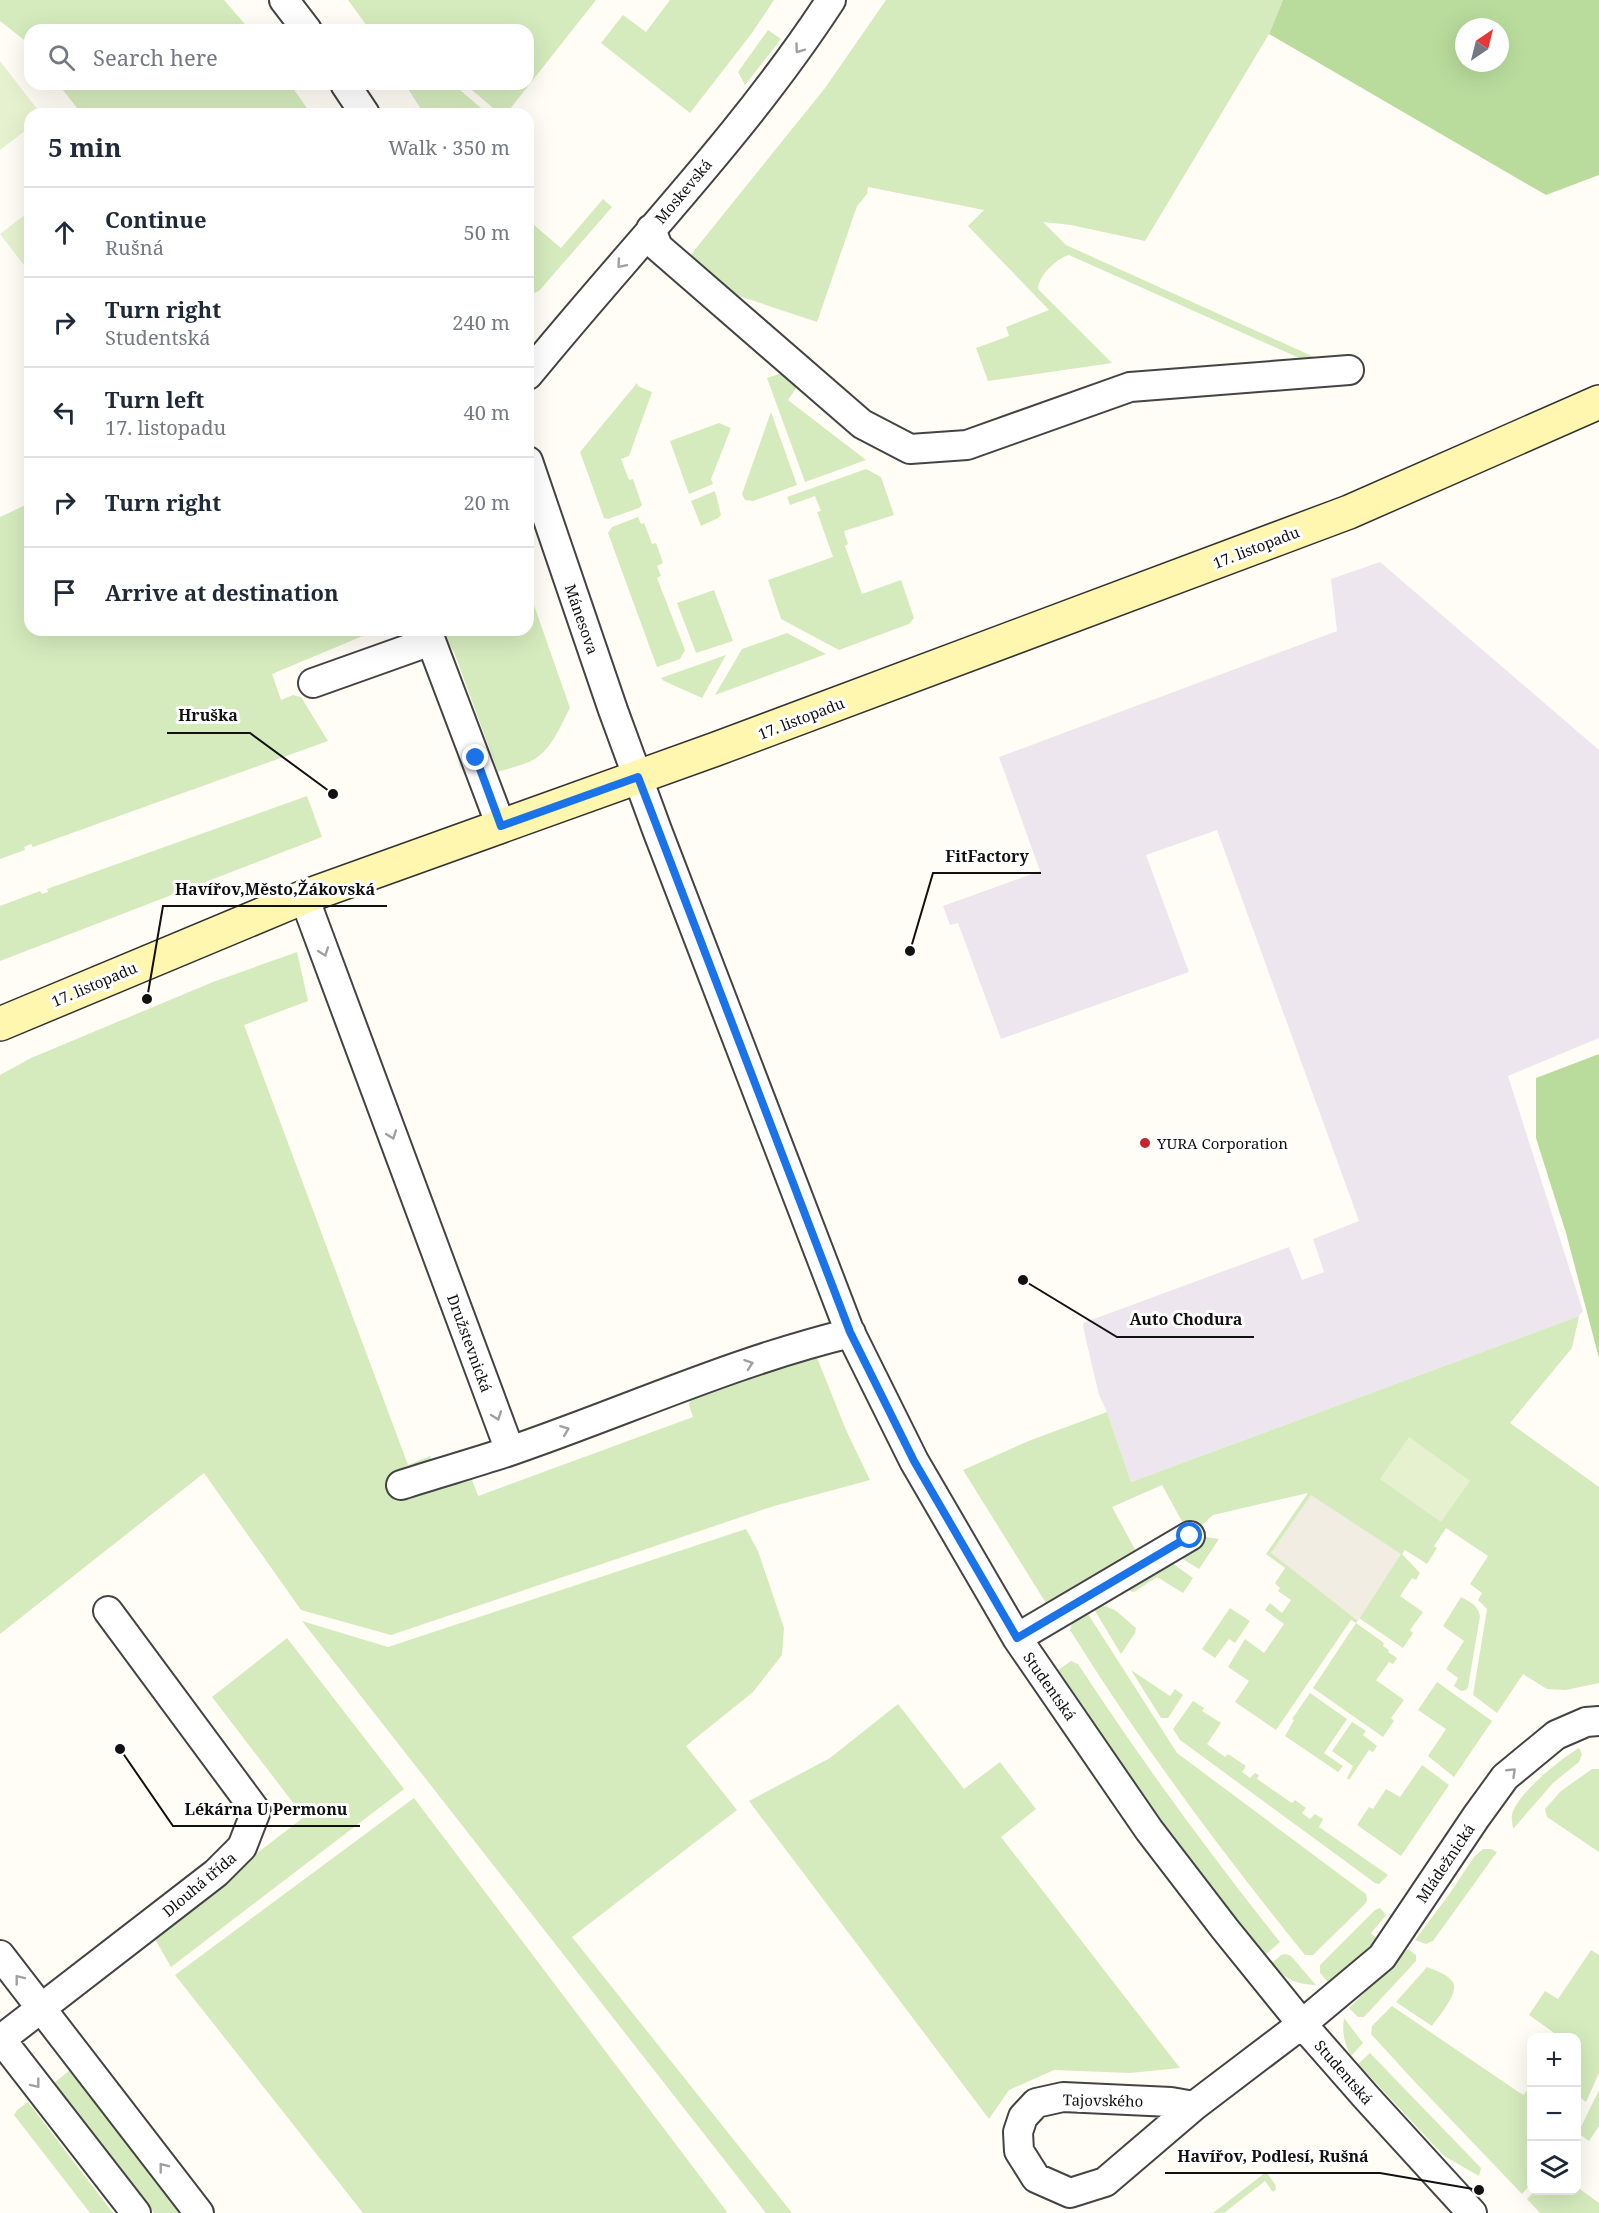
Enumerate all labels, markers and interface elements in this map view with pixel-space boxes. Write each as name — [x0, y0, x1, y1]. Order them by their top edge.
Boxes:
north arrow — [1455, 18, 1509, 72]
search box — [24, 24, 534, 90]
icon: search — [45, 41, 78, 74]
text: Search here — [93, 42, 218, 72]
one-way arrow — [795, 42, 806, 53]
text: 5 min — [48, 129, 122, 165]
text: Walk · 350 m — [388, 134, 510, 161]
street label: Moskevská — [650, 154, 716, 228]
text: Continue — [105, 204, 207, 234]
icon: ahead — [48, 216, 81, 249]
text: 50 m — [464, 219, 510, 246]
text: Rušná — [105, 234, 164, 261]
one-way arrow — [618, 257, 629, 268]
text: Turn right — [105, 294, 221, 324]
icon: right — [48, 306, 81, 339]
text: 240 m — [452, 309, 510, 336]
text: Studentská — [105, 324, 211, 351]
text: Turn left — [105, 384, 204, 414]
icon: left — [48, 396, 81, 429]
text: 40 m — [464, 399, 510, 426]
text: 17. listopadu — [105, 414, 226, 441]
icon: right — [48, 486, 81, 519]
text: Turn right — [105, 487, 221, 517]
text: 20 m — [464, 489, 510, 516]
street label: 17. listopadu — [1210, 521, 1302, 573]
icon: arrive — [48, 576, 81, 609]
text: Arrive at destination — [105, 577, 339, 607]
street label: Mánesova — [561, 581, 603, 657]
street label: 17. listopadu — [755, 692, 847, 744]
callout: Hruška — [167, 699, 250, 733]
text: Hruška — [178, 704, 238, 726]
route end — [462, 744, 488, 770]
callout: FitFactory — [933, 839, 1041, 873]
text: FitFactory — [945, 845, 1029, 867]
callout: Havířov,Město,Žákovská — [163, 872, 387, 906]
text: Havířov,Město,Žákovská — [175, 878, 375, 900]
one-way arrow — [317, 946, 330, 957]
street label: 17. listopadu — [48, 957, 140, 1011]
one-way arrow — [385, 1129, 398, 1140]
place label: YURA Corporation — [1156, 1133, 1288, 1153]
marker: YURA Corporation — [1138, 1136, 1152, 1150]
street label: Družstevnická — [443, 1291, 497, 1395]
callout: Auto Chodura — [1117, 1303, 1254, 1337]
text: Auto Chodura — [1130, 1308, 1243, 1330]
one-way arrow — [743, 1358, 753, 1371]
one-way arrow — [490, 1410, 503, 1421]
one-way arrow — [559, 1425, 570, 1438]
route start — [1176, 1522, 1202, 1548]
street label: Studentská — [1019, 1648, 1081, 1724]
one-way arrow — [1504, 1768, 1515, 1779]
callout: Lékárna U Permonu — [173, 1792, 360, 1826]
text: Lékárna U Permonu — [185, 1798, 348, 1820]
street label: Mládežnická — [1411, 1820, 1479, 1906]
street label: Dlouhá třída — [158, 1847, 240, 1921]
one-way arrow — [15, 1975, 26, 1986]
map controls — [1527, 2033, 1581, 2195]
button: + — [1527, 2033, 1581, 2087]
street label: Studentská — [1310, 2036, 1378, 2108]
one-way arrow — [28, 2077, 39, 2088]
button: − — [1527, 2087, 1581, 2141]
street label: Tajovského — [1063, 2089, 1143, 2111]
callout: Havířov, Podlesí, Rušná — [1165, 2139, 1380, 2173]
button: layers — [1527, 2141, 1581, 2195]
text: Havířov, Podlesí, Rušná — [1177, 2145, 1369, 2167]
one-way arrow — [160, 2163, 171, 2174]

